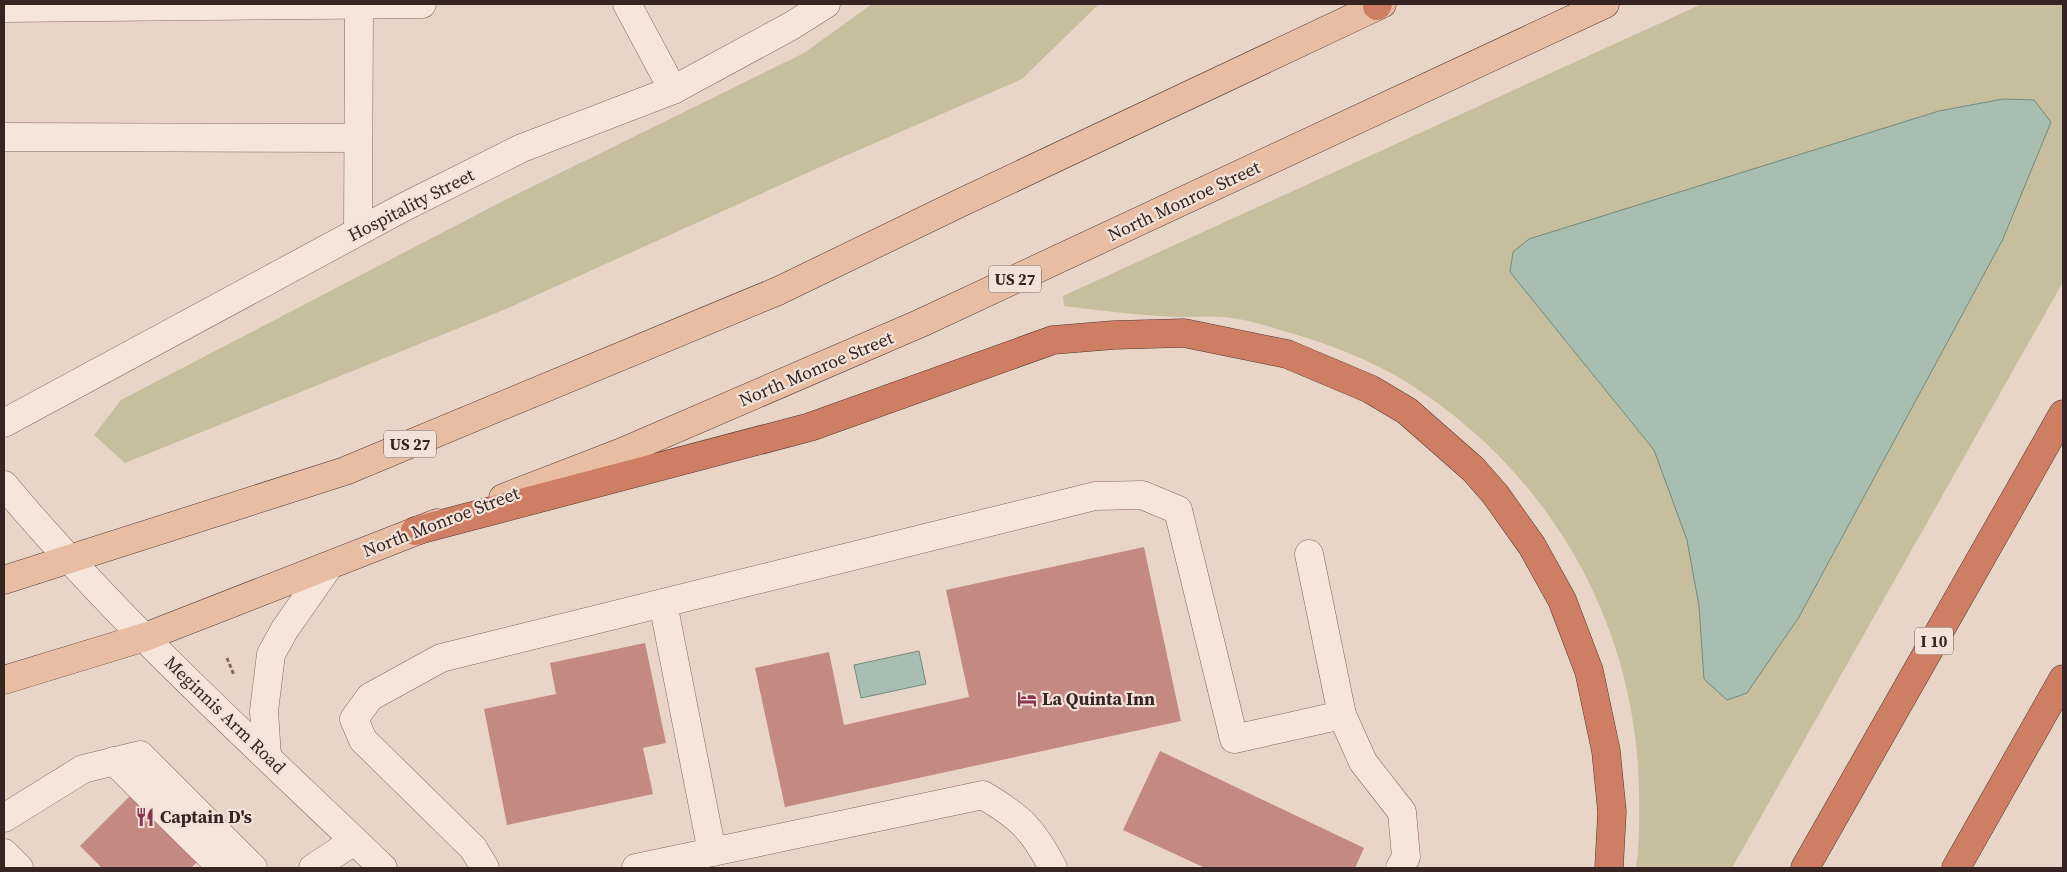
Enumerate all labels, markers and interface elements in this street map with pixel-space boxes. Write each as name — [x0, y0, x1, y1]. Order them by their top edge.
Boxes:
street label: North Monroe Street — [1103, 154, 1264, 247]
street label: Hospitality Street — [343, 162, 478, 247]
road number: US 27 — [989, 266, 1041, 292]
street label: North Monroe Street — [735, 325, 897, 412]
road number: US 27 — [384, 430, 436, 458]
street label: North Monroe Street — [359, 480, 523, 563]
road number: I 10 — [1915, 627, 1953, 654]
street label: Meginnis Arm Road — [159, 650, 291, 779]
place label: La Quinta Inn — [1042, 686, 1155, 711]
hotel icon: La Quinta Inn — [1016, 688, 1038, 710]
place label: Captain D's — [160, 804, 252, 829]
restaurant icon: Captain D's — [134, 806, 156, 828]

